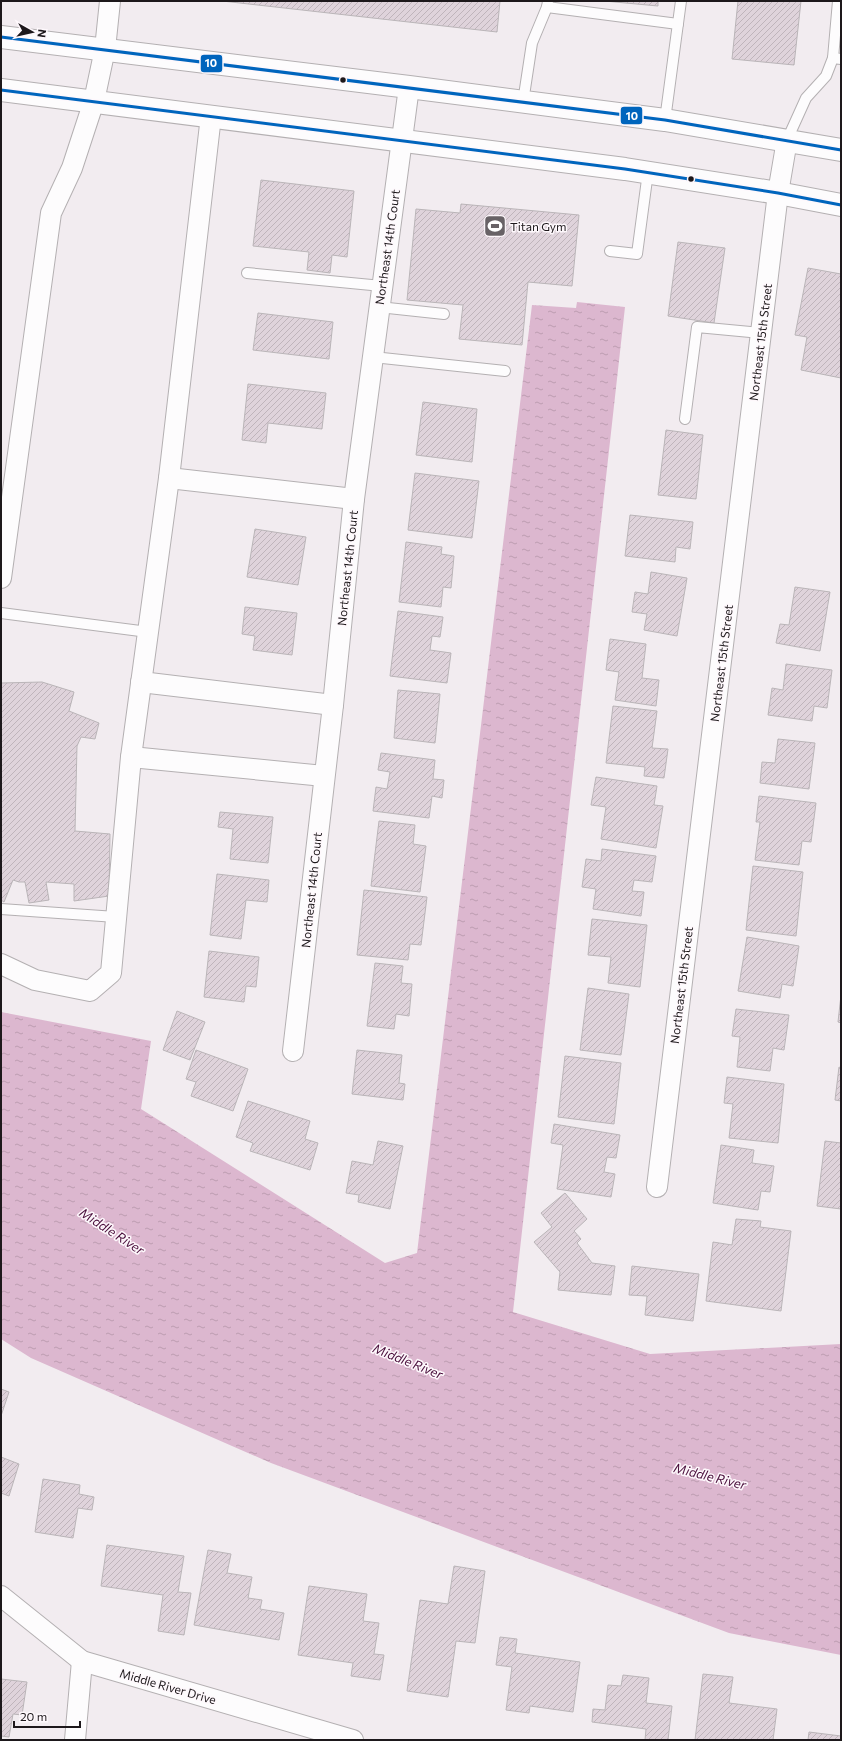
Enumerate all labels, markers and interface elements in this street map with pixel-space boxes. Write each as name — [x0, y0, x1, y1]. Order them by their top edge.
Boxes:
north arrow — [12, 12, 52, 52]
text: N — [35, 28, 49, 38]
line badge: 10 — [200, 54, 223, 73]
text: 10 — [205, 56, 217, 69]
unlabelled marker — [338, 75, 348, 85]
line badge: 10 — [620, 106, 643, 125]
text: 10 — [626, 109, 638, 122]
unlabelled marker — [686, 174, 696, 184]
street label: Northeast 14th Court — [372, 188, 402, 306]
sports icon: Titan Gym — [482, 213, 508, 239]
place label: Titan Gym — [510, 219, 566, 233]
street label: Northeast 15th Street — [746, 282, 774, 401]
street label: Northeast 14th Court — [334, 509, 360, 627]
street label: Northeast 15th Street — [707, 603, 735, 722]
street label: Northeast 14th Court — [298, 831, 324, 949]
street label: Northeast 15th Street — [667, 925, 695, 1044]
water label: Middle River — [77, 1204, 148, 1258]
water label: Middle River — [371, 1340, 446, 1383]
water label: Middle River — [672, 1459, 749, 1493]
street label: Middle River Drive — [118, 1666, 218, 1706]
scale bar — [14, 1703, 80, 1729]
text: 20 m — [20, 1709, 47, 1723]

